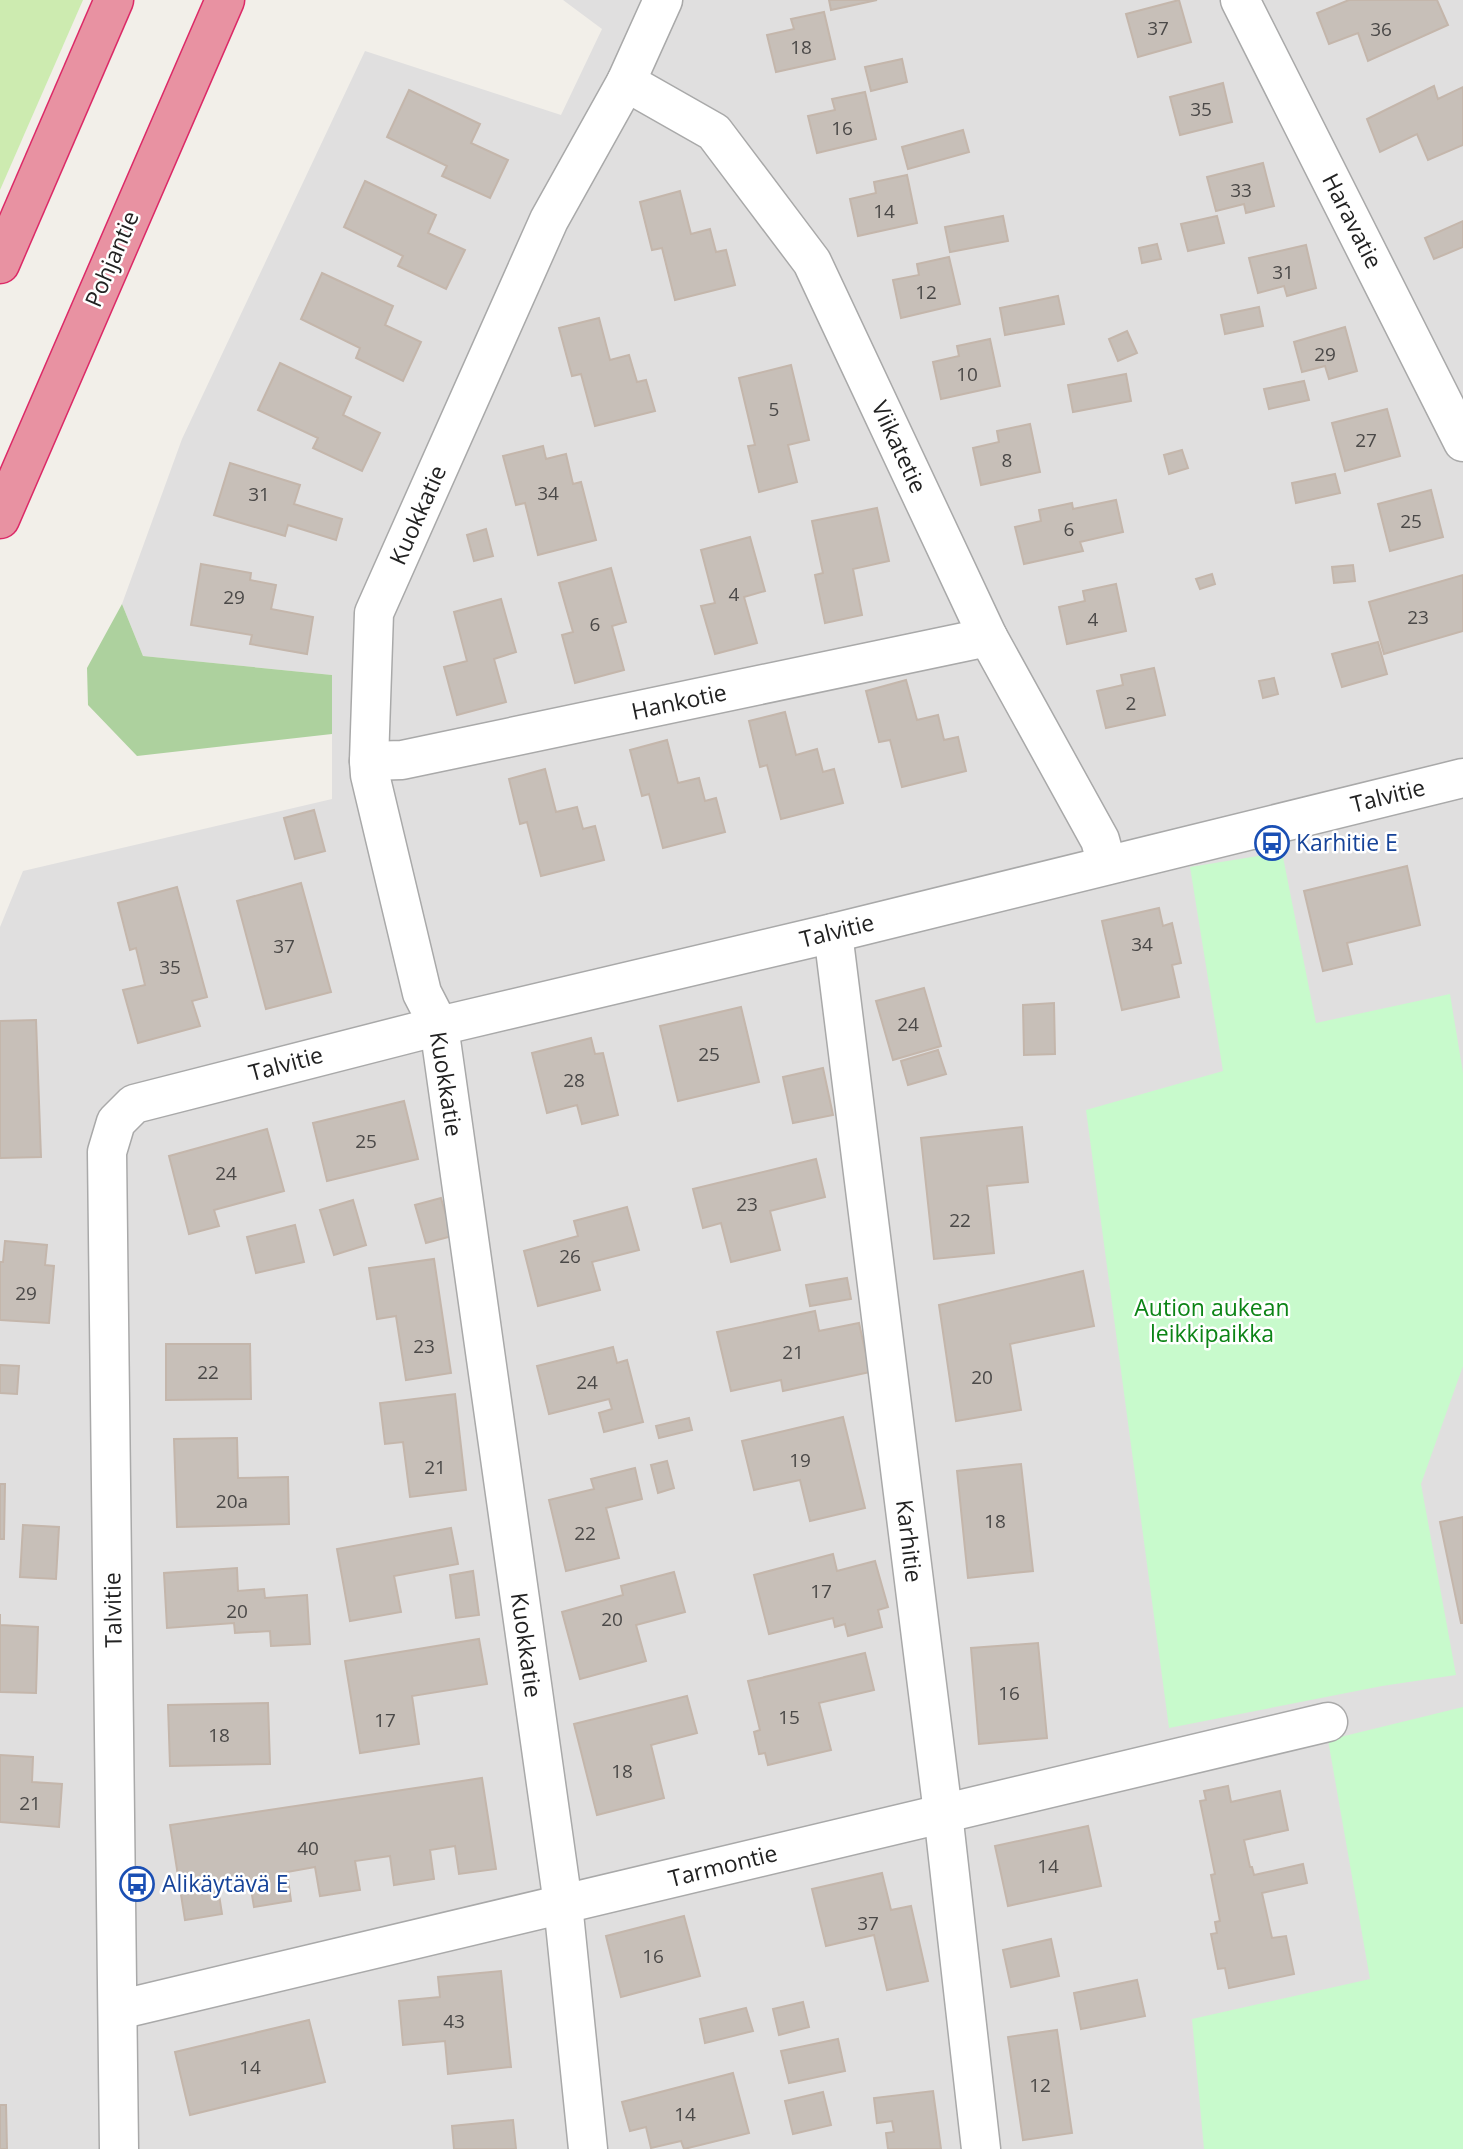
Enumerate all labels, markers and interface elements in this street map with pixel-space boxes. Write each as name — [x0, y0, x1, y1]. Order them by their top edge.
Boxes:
house number: 37 — [1147, 15, 1169, 41]
house number: 36 — [1370, 16, 1392, 42]
house number: 18 — [790, 34, 812, 60]
house number: 35 — [1190, 96, 1212, 122]
house number: 16 — [831, 115, 853, 141]
street label: Haravatie — [1315, 167, 1391, 274]
house number: 33 — [1230, 177, 1252, 203]
house number: 14 — [873, 198, 895, 224]
street label: Pohjantie — [77, 206, 146, 312]
house number: 31 — [1272, 259, 1294, 285]
house number: 12 — [915, 279, 937, 305]
house number: 29 — [1314, 341, 1336, 367]
house number: 10 — [956, 361, 978, 387]
street label: Viikatetie — [865, 395, 935, 498]
house number: 5 — [769, 396, 779, 422]
house number: 27 — [1355, 427, 1377, 453]
house number: 8 — [1002, 447, 1012, 473]
street label: Kuokkatie — [381, 460, 453, 569]
house number: 34 — [537, 480, 559, 506]
house number: 31 — [248, 481, 270, 507]
house number: 25 — [1400, 508, 1422, 534]
house number: 6 — [1064, 516, 1074, 542]
house number: 4 — [729, 581, 740, 607]
house number: 29 — [223, 584, 245, 610]
house number: 23 — [1407, 604, 1429, 630]
house number: 4 — [1088, 606, 1099, 632]
house number: 6 — [590, 611, 600, 637]
street label: Hankotie — [628, 675, 729, 727]
house number: 2 — [1126, 690, 1136, 716]
street label: Talvitie — [1347, 770, 1428, 820]
bus stop icon: Karhitie E — [1253, 824, 1291, 862]
place label: Karhitie E — [1296, 826, 1398, 858]
street label: Talvitie — [796, 905, 877, 955]
house number: 34 — [1131, 931, 1153, 957]
house number: 37 — [273, 933, 295, 959]
house number: 35 — [159, 954, 181, 980]
house number: 24 — [897, 1011, 919, 1037]
street label: Kuokkatie — [423, 1029, 471, 1139]
street label: Talvitie — [245, 1038, 326, 1088]
house number: 25 — [698, 1041, 720, 1067]
house number: 28 — [563, 1067, 585, 1093]
house number: 25 — [355, 1128, 377, 1154]
house number: 24 — [215, 1160, 237, 1186]
house number: 23 — [736, 1191, 758, 1217]
house number: 22 — [949, 1207, 971, 1233]
house number: 26 — [559, 1243, 581, 1269]
house number: 29 — [15, 1280, 37, 1306]
park label: Aution aukean leikkipaikka — [1134, 1291, 1290, 1349]
house number: 23 — [413, 1333, 435, 1359]
house number: 21 — [782, 1339, 804, 1365]
house number: 22 — [197, 1359, 219, 1385]
house number: 20 — [971, 1364, 993, 1390]
house number: 24 — [576, 1369, 598, 1395]
house number: 19 — [789, 1447, 811, 1473]
house number: 21 — [424, 1454, 446, 1480]
house number: 20a — [216, 1488, 248, 1514]
street label: Karhitie — [889, 1498, 931, 1584]
house number: 18 — [984, 1508, 1006, 1534]
house number: 22 — [574, 1520, 596, 1546]
street label: Talvitie — [95, 1572, 129, 1648]
house number: 17 — [810, 1578, 832, 1604]
street label: Kuokkatie — [504, 1590, 550, 1700]
house number: 20 — [226, 1598, 248, 1624]
house number: 20 — [601, 1606, 623, 1632]
house number: 16 — [998, 1680, 1020, 1706]
house number: 15 — [778, 1704, 800, 1730]
house number: 17 — [374, 1707, 396, 1733]
house number: 18 — [208, 1722, 230, 1748]
house number: 18 — [611, 1758, 633, 1784]
house number: 21 — [19, 1790, 41, 1816]
house number: 40 — [297, 1835, 319, 1861]
street label: Tarmontie — [665, 1836, 780, 1894]
house number: 14 — [1037, 1853, 1059, 1879]
bus stop icon: Alikäytävä E — [118, 1865, 156, 1903]
place label: Alikäytävä E — [162, 1867, 289, 1899]
house number: 37 — [857, 1910, 879, 1936]
house number: 16 — [642, 1943, 664, 1969]
house number: 43 — [443, 2008, 465, 2034]
house number: 14 — [239, 2054, 261, 2080]
house number: 12 — [1029, 2072, 1051, 2098]
house number: 14 — [674, 2101, 696, 2127]

